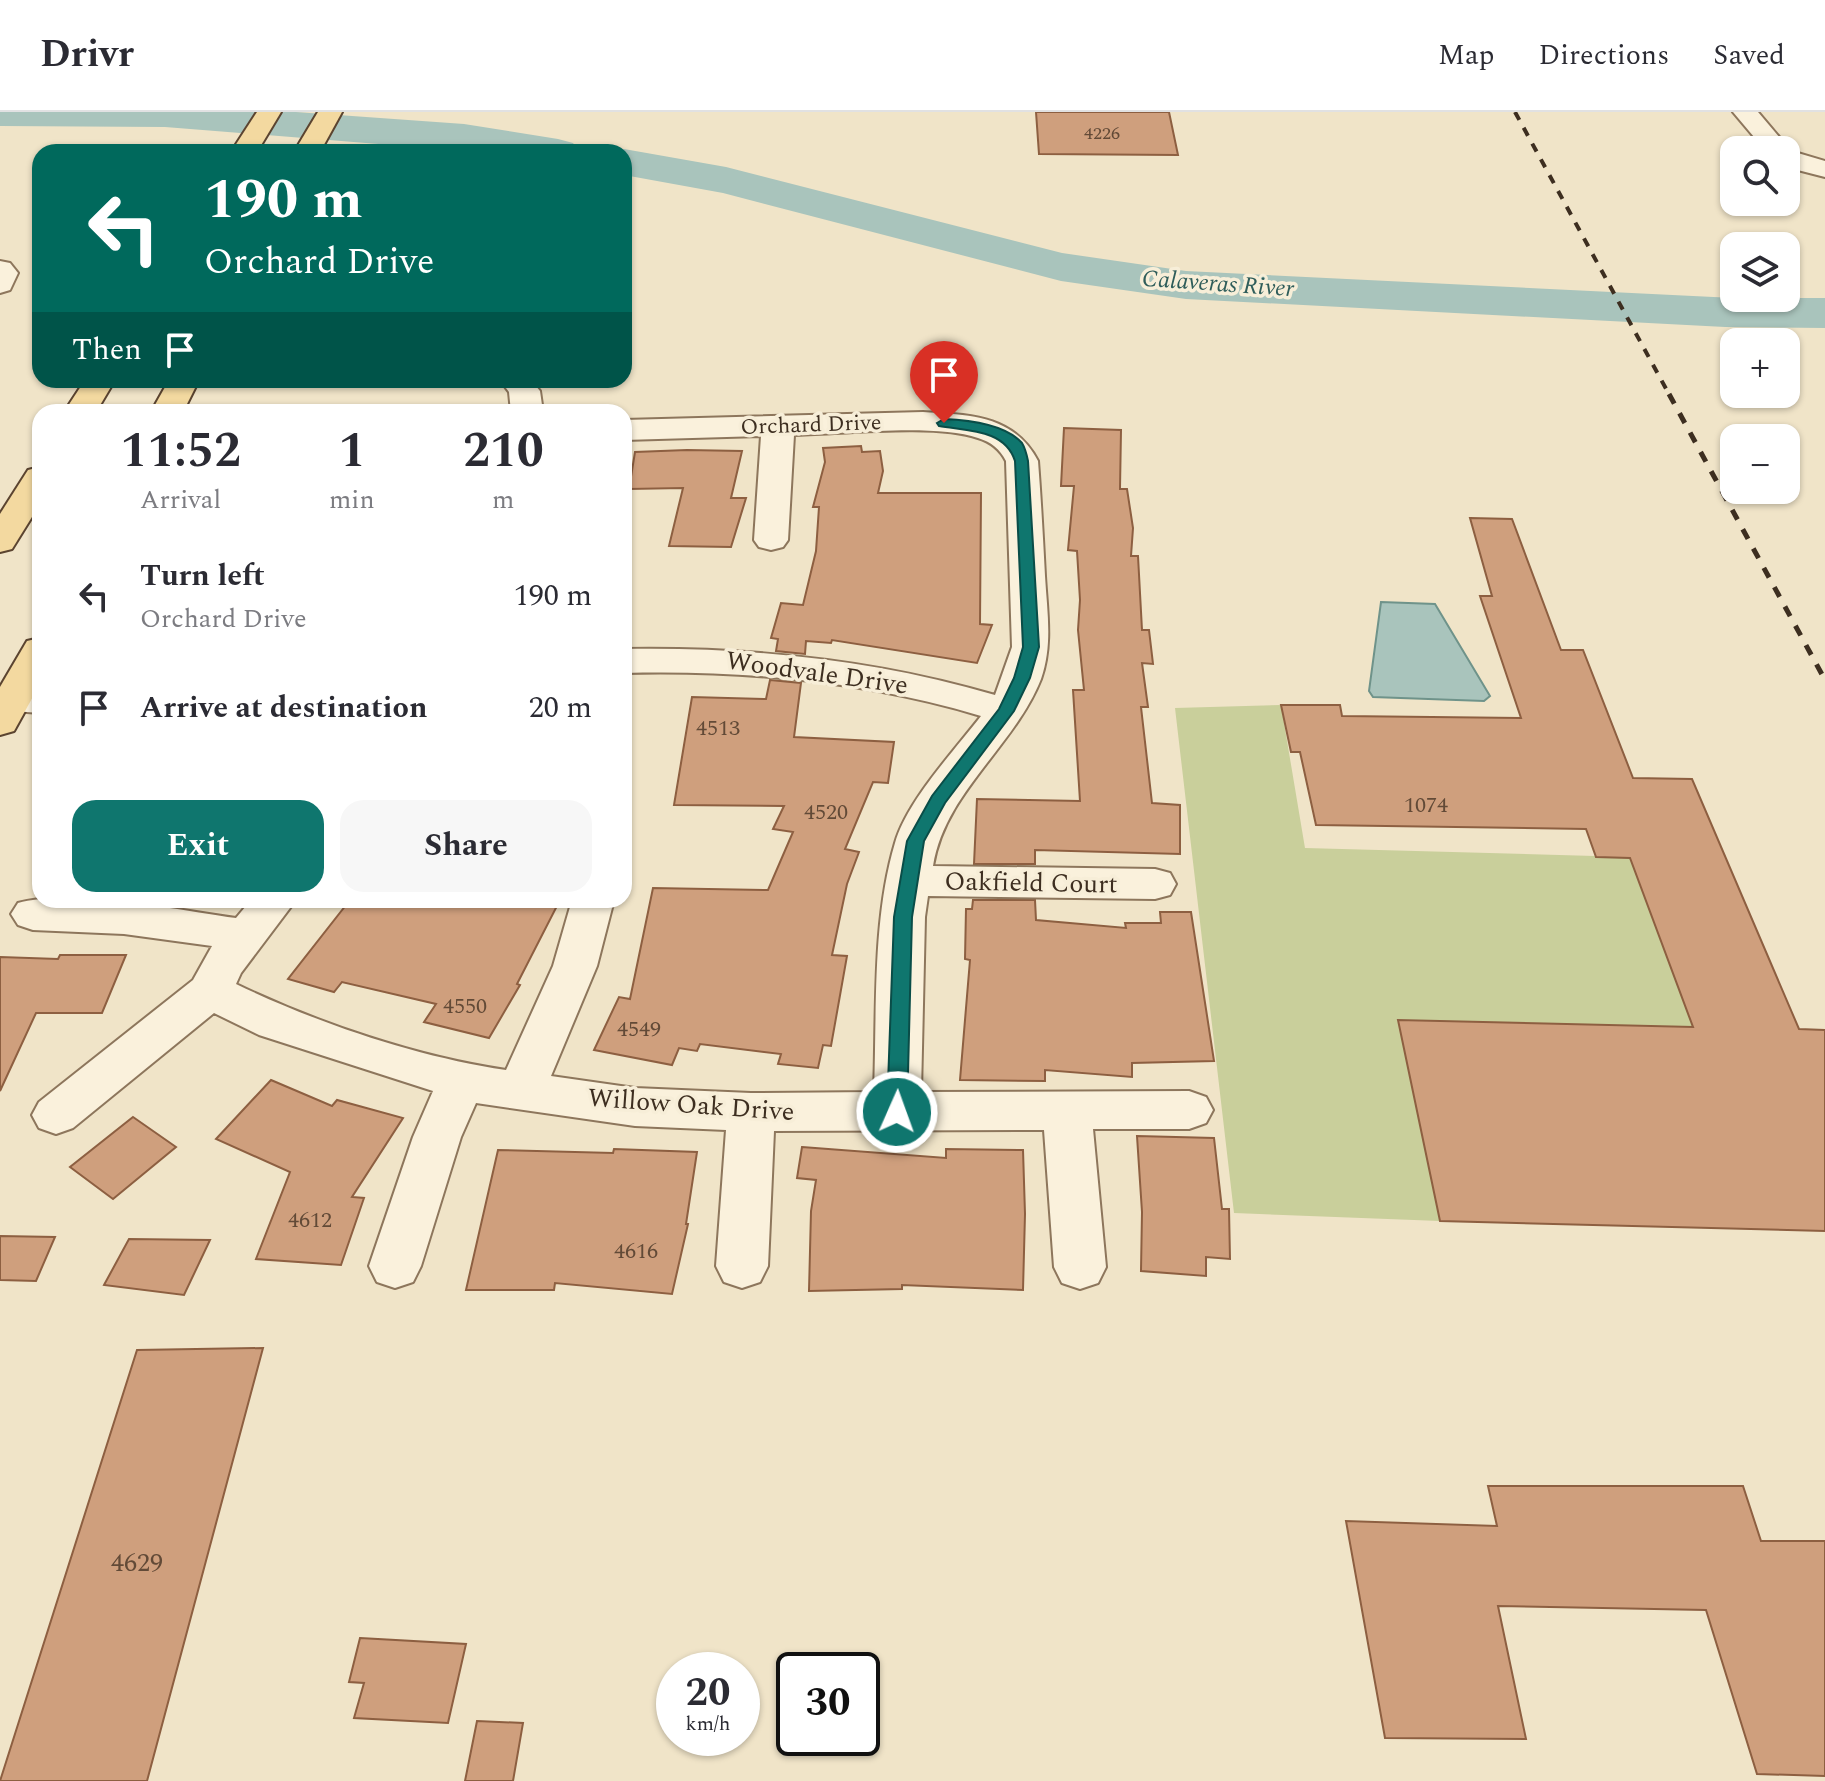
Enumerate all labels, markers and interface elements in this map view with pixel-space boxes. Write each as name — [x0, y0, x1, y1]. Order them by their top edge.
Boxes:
text: Drivr — [40, 26, 134, 84]
text: Map — [1438, 34, 1495, 77]
text: Directions — [1539, 34, 1669, 77]
text: Saved — [1713, 34, 1785, 77]
house number: 4226 — [1084, 120, 1120, 147]
map controls — [1720, 136, 1800, 504]
button: search — [1720, 136, 1800, 216]
text: 190 m — [204, 158, 363, 243]
icon: left — [72, 176, 176, 280]
button: layers — [1720, 232, 1800, 312]
text: Orchard Drive — [204, 235, 435, 290]
water label: Calaveras River — [1141, 261, 1296, 307]
text: Then — [72, 327, 142, 373]
icon: arrive — [158, 328, 202, 372]
button: + — [1720, 328, 1800, 408]
pin — [910, 341, 978, 423]
icon: arrive — [922, 353, 966, 397]
street label: Orchard Drive — [740, 406, 882, 444]
text: 11:52 — [120, 415, 241, 488]
text: 1 — [338, 415, 365, 488]
text: 210 — [463, 415, 544, 488]
button: − — [1720, 424, 1800, 504]
text: Arrival — [140, 480, 221, 520]
text: min — [329, 480, 375, 520]
text: m — [492, 480, 514, 520]
text: Turn left — [140, 553, 265, 599]
text: 190 m — [514, 573, 592, 619]
icon: left — [72, 574, 116, 618]
text: Orchard Drive — [140, 599, 307, 639]
street label: Woodvale Drive — [723, 640, 911, 706]
text: Arrive at destination — [140, 685, 427, 731]
text: 20 m — [529, 685, 592, 731]
icon: arrive — [72, 686, 116, 730]
house number: 4513 — [696, 712, 740, 745]
house number: 1074 — [1404, 789, 1448, 822]
house number: 4520 — [804, 796, 848, 829]
button: Exit — [72, 800, 324, 892]
button: Share — [340, 800, 592, 892]
street label: Oakfield Court — [944, 861, 1118, 905]
house number: 4550 — [443, 990, 487, 1023]
house number: 4549 — [617, 1013, 661, 1046]
position arrow — [855, 1070, 939, 1154]
street label: Willow Oak Drive — [586, 1078, 796, 1132]
house number: 4612 — [288, 1204, 332, 1237]
house number: 4616 — [614, 1235, 658, 1268]
house number: 4629 — [111, 1543, 163, 1583]
speed limit sign: 30 — [776, 1652, 880, 1756]
text: 20 — [686, 1663, 730, 1724]
text: km/h — [686, 1709, 731, 1739]

